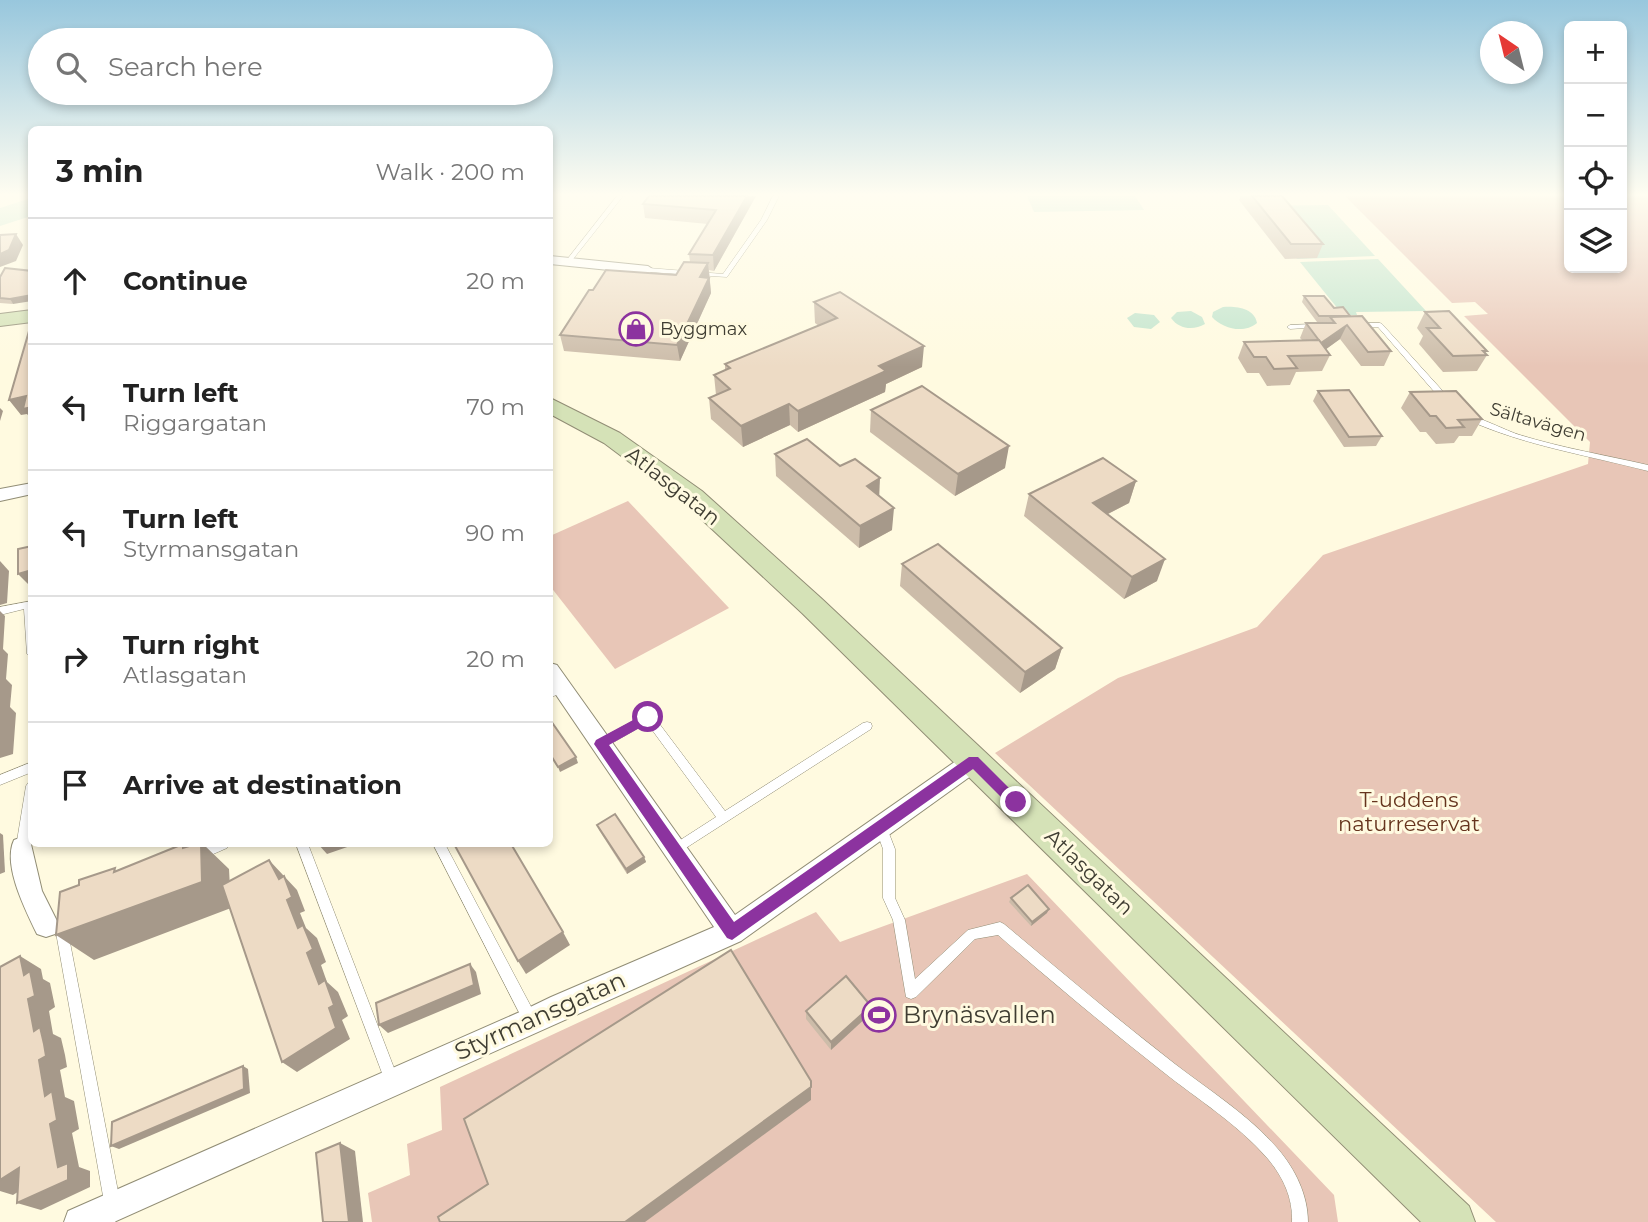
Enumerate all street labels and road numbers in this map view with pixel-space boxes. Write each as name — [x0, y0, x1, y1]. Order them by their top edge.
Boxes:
street label: Sältavägen — [1487, 398, 1589, 446]
street label: Atlasgatan — [621, 441, 726, 530]
street label: Atlasgatan — [1040, 823, 1139, 920]
street label: Styrmansgatan — [450, 965, 630, 1066]

